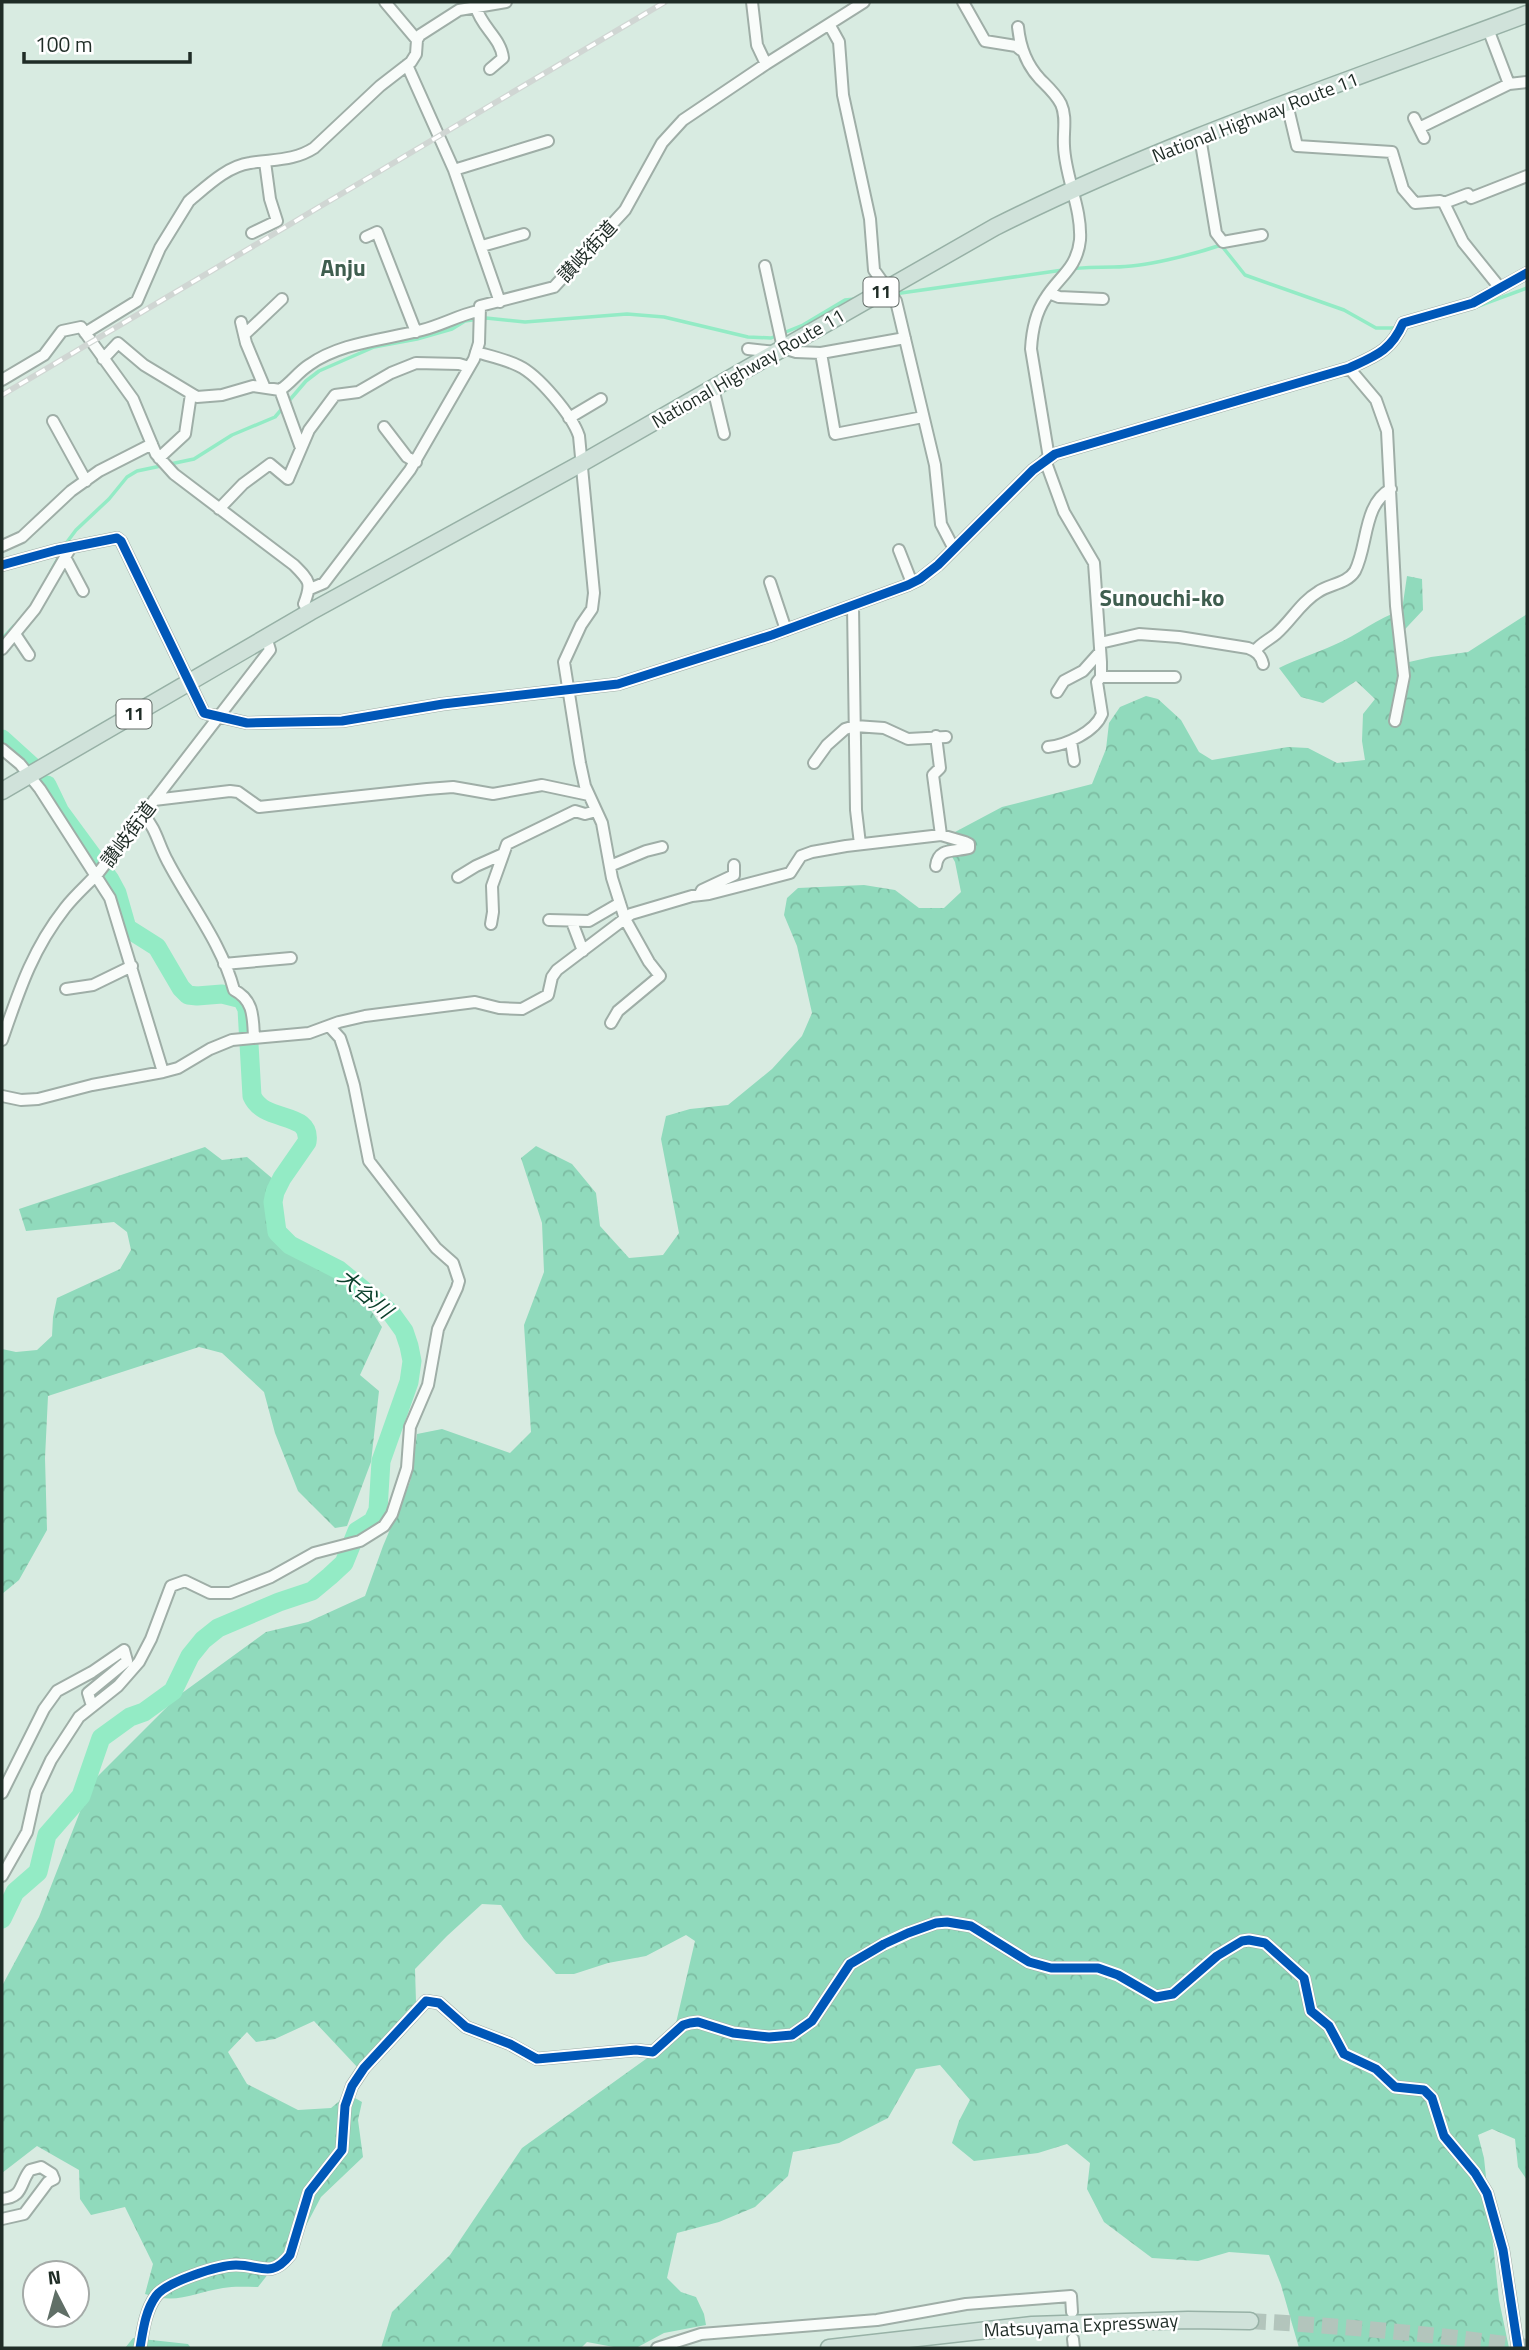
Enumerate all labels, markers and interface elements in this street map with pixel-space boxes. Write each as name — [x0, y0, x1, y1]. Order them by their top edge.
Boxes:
scale bar — [24, 21, 191, 65]
text: 100 m — [35, 28, 92, 60]
street label: National Highway Route 11 — [1147, 64, 1362, 169]
street label: 讃岐街道 — [550, 213, 623, 288]
district label: Anju — [320, 250, 366, 285]
road number: 11 — [864, 278, 898, 306]
street label: National Highway Route 11 — [646, 300, 850, 435]
district label: Sunouchi-ko — [1099, 580, 1225, 615]
road number: 11 — [116, 700, 152, 728]
street label: 讃岐街道 — [93, 795, 162, 873]
water label: 大谷川 — [331, 1261, 402, 1327]
north arrow — [21, 2259, 91, 2329]
text: N — [46, 2261, 62, 2292]
street label: Matsuyama Expressway — [983, 2305, 1179, 2344]

